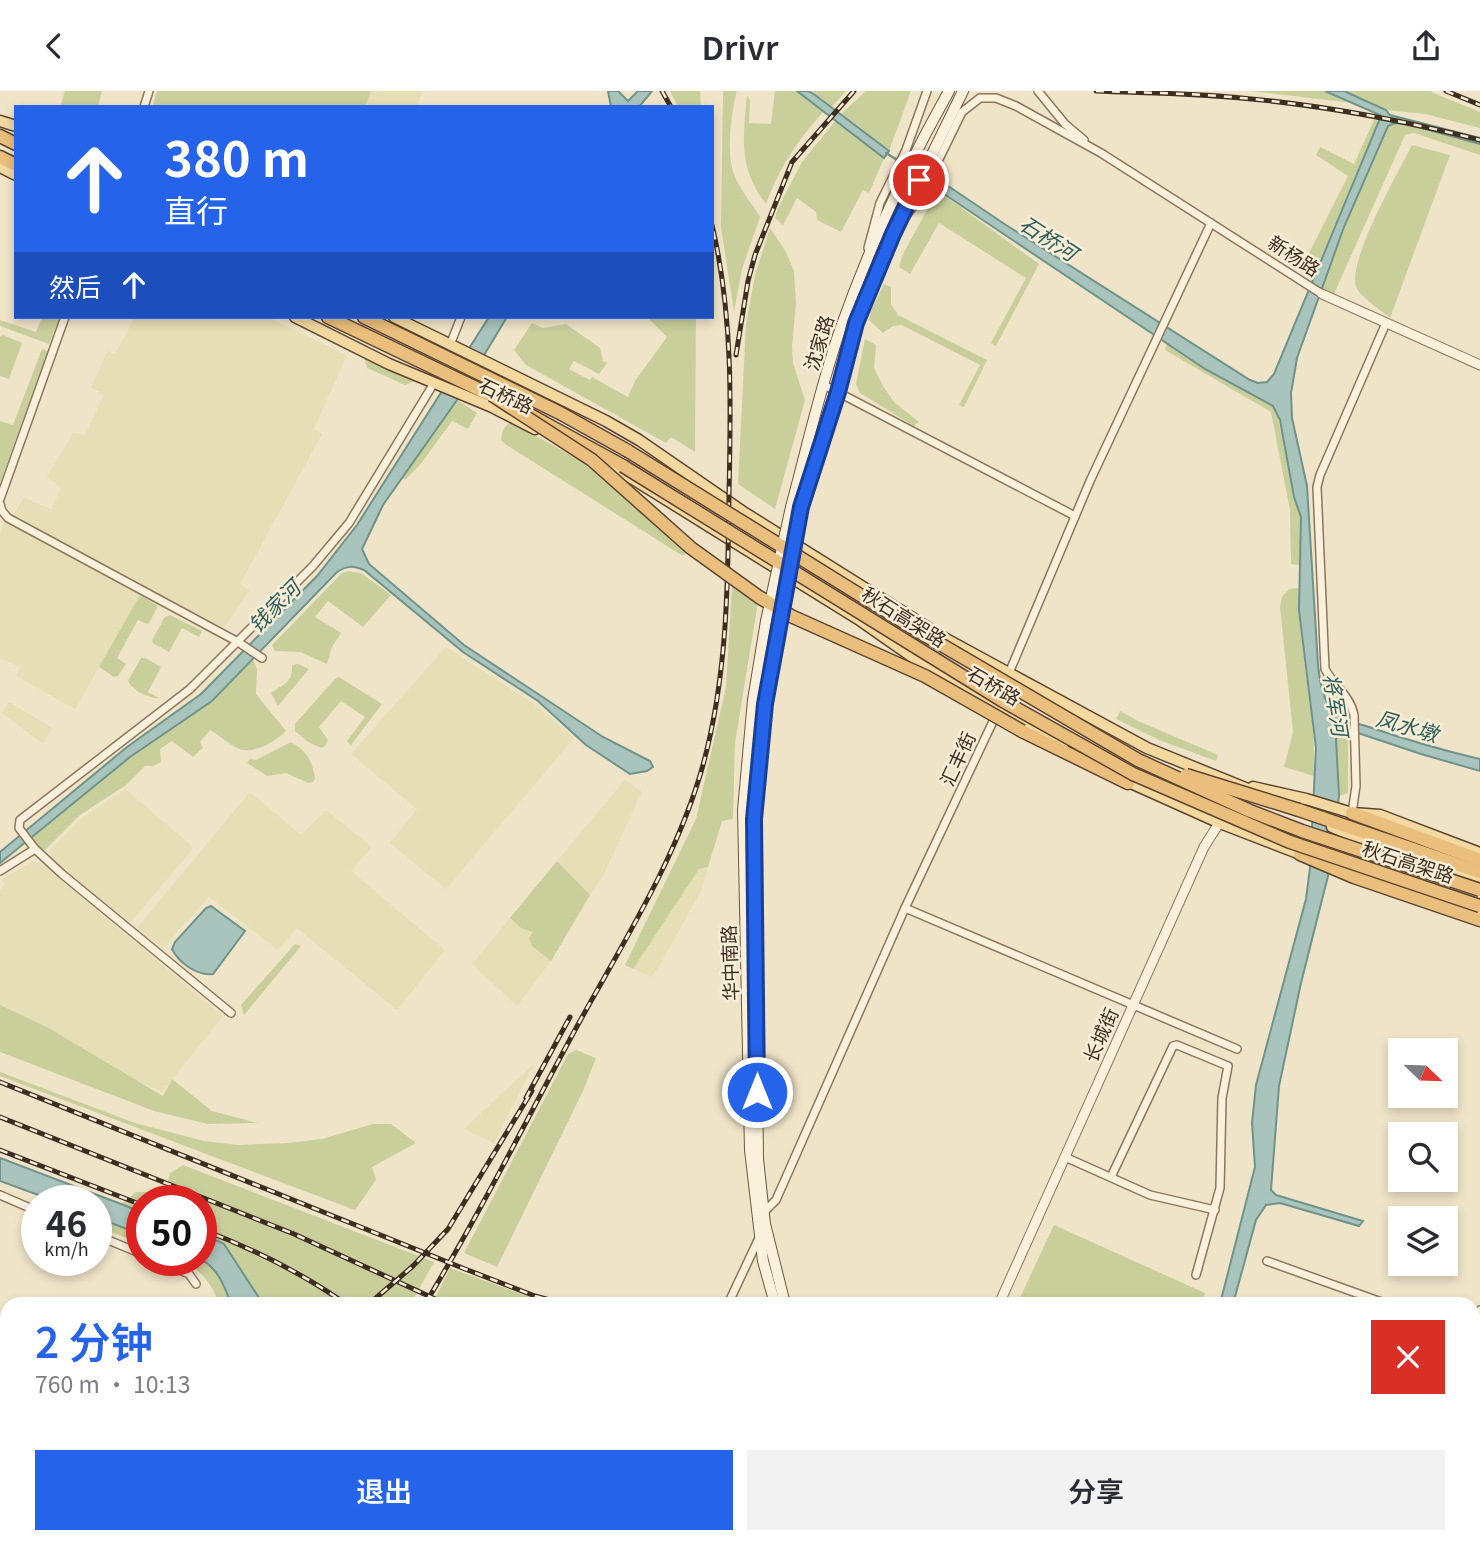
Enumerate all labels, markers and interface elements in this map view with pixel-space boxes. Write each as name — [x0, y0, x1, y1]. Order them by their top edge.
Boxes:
text: Drivr — [701, 23, 779, 69]
icon: back — [35, 27, 73, 65]
icon: share — [1407, 27, 1445, 65]
text: 380 m — [164, 120, 309, 191]
icon: ahead — [49, 133, 140, 224]
pin — [889, 150, 949, 210]
icon: arrive — [900, 161, 938, 199]
text: 直行 — [164, 186, 228, 232]
water label: 石桥河 — [1015, 208, 1087, 269]
street label: 新杨路 — [1264, 228, 1326, 282]
icon: ahead — [115, 266, 153, 304]
text: 然后 — [49, 267, 101, 304]
street label: 沈家路 — [796, 311, 839, 374]
street label: 石桥路 — [475, 370, 538, 419]
water label: 钱家河 — [241, 570, 309, 638]
street label: 秋石高架路 — [857, 579, 952, 652]
street label: 石桥路 — [963, 659, 1026, 711]
water label: 将军河 — [1317, 671, 1357, 742]
water label: 凤水墩 — [1373, 702, 1445, 749]
street label: 汇丰街 — [932, 727, 981, 790]
street label: 秋石高架路 — [1359, 833, 1458, 888]
street label: 华中南路 — [714, 925, 743, 1002]
street label: 长城街 — [1076, 1003, 1124, 1066]
north arrow — [1388, 1038, 1458, 1108]
map controls — [1388, 1038, 1458, 1276]
position arrow — [720, 1055, 794, 1129]
button: search — [1388, 1122, 1458, 1192]
speed limit sign: 50 — [126, 1185, 217, 1276]
text: 46 — [46, 1196, 87, 1247]
button: layers — [1388, 1206, 1458, 1276]
text: km/h — [44, 1235, 89, 1261]
text: 2 分钟 — [35, 1309, 153, 1370]
button: close — [1371, 1320, 1445, 1394]
text: 760 m · 10:13 — [35, 1366, 191, 1400]
button: 退出 — [35, 1450, 733, 1530]
button: 分享 — [747, 1450, 1445, 1530]

